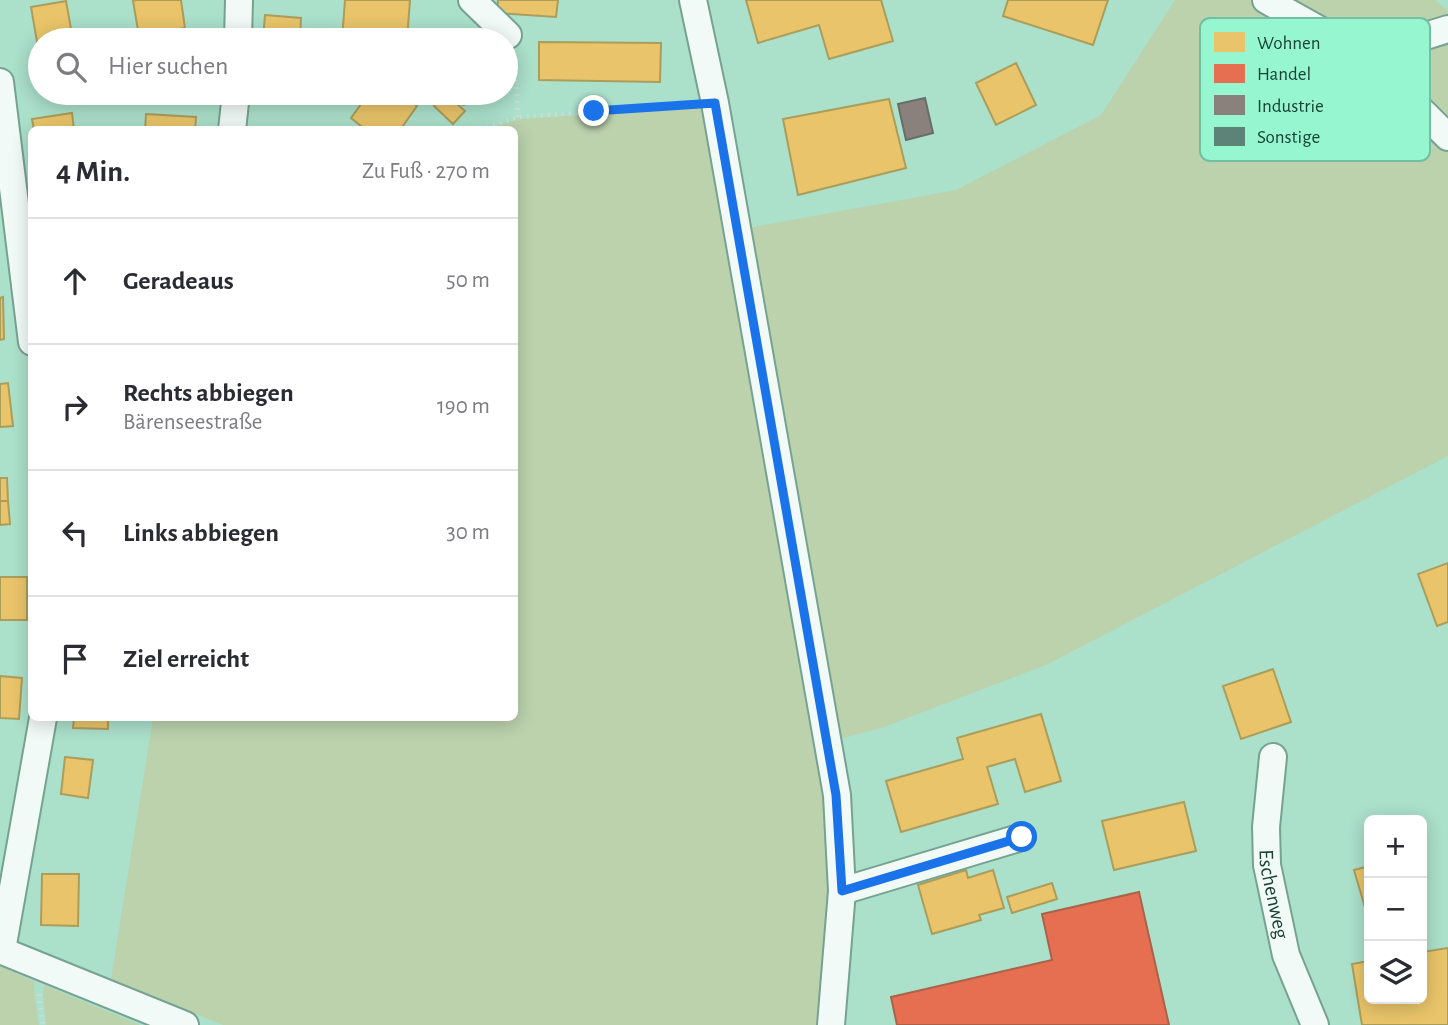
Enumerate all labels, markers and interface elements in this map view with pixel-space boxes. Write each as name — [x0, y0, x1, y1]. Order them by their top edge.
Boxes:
legend — [1200, 18, 1430, 161]
search box — [28, 28, 518, 105]
text: Wohnen — [1257, 34, 1321, 53]
icon: search — [52, 48, 90, 86]
text: Hier suchen — [108, 53, 229, 79]
text: Handel — [1257, 65, 1311, 84]
route end — [578, 95, 609, 126]
text: Industrie — [1257, 97, 1324, 116]
text: Sonstige — [1257, 128, 1320, 147]
text: 4 Min. — [56, 157, 130, 187]
text: Zu Fuß · 270 m — [362, 160, 490, 183]
icon: ahead — [56, 262, 94, 300]
text: Geradeaus — [123, 268, 234, 294]
text: 50 m — [446, 269, 490, 292]
text: Rechts abbiegen — [123, 380, 294, 406]
icon: right — [56, 388, 94, 426]
text: 190 m — [437, 395, 490, 418]
text: Bärenseestraße — [123, 411, 262, 434]
icon: left — [56, 514, 94, 552]
text: Links abbiegen — [123, 520, 279, 546]
text: 30 m — [446, 521, 490, 544]
icon: arrive — [56, 640, 94, 678]
text: Ziel erreicht — [123, 646, 249, 672]
map controls — [1364, 815, 1427, 1004]
button: + — [1364, 815, 1427, 878]
route start — [1006, 821, 1037, 852]
street label: Eschenweg — [1256, 849, 1292, 941]
button: − — [1364, 878, 1427, 941]
button: layers — [1364, 941, 1427, 1004]

